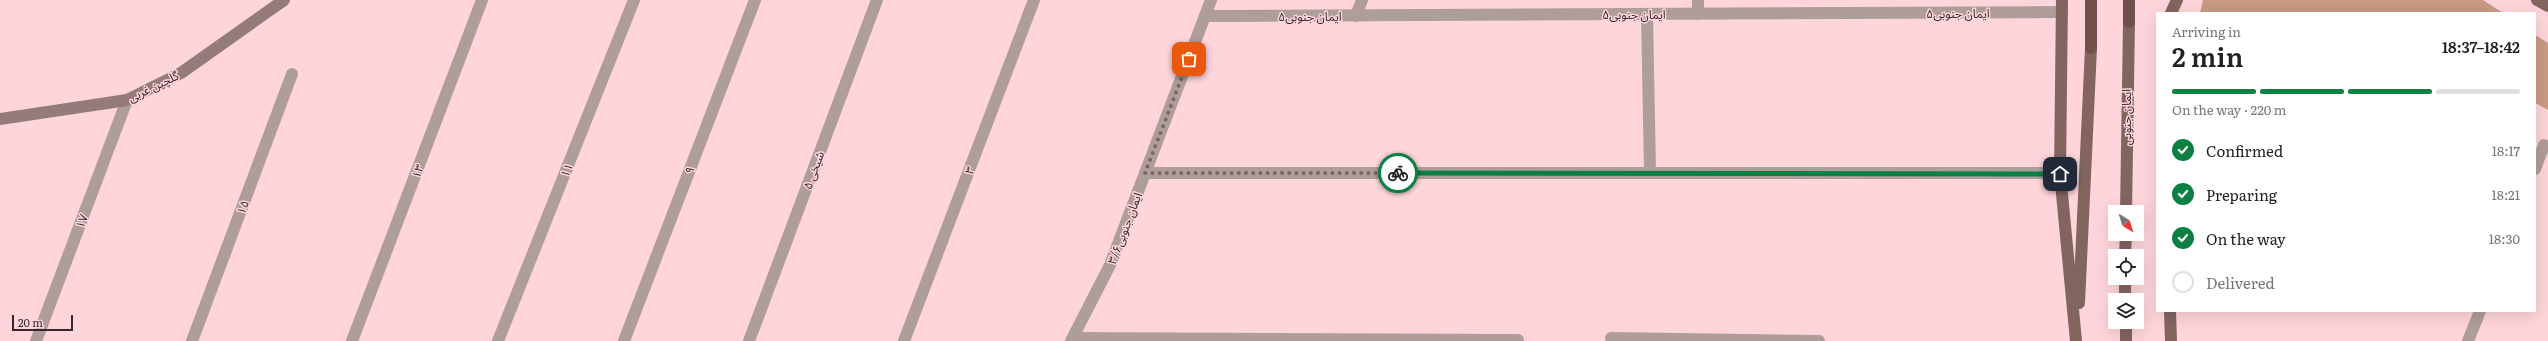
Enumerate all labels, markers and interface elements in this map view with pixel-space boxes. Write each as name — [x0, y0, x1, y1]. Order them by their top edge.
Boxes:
street label: ایمان جنوبی۵ — [1926, 4, 1990, 22]
street label: ایمان جنوبی۵ — [1602, 5, 1666, 23]
street label: ایمان جنوبی۵ — [1278, 7, 1342, 25]
text: Arriving in — [2172, 22, 2241, 41]
text: 18:37–18:42 — [2442, 35, 2520, 58]
text: 2 min — [2172, 36, 2243, 75]
pin — [1172, 42, 1206, 76]
icon: bag — [1178, 48, 1200, 70]
street label: گلچین غربی — [125, 66, 182, 106]
street label: ایمان جنوبی — [2117, 89, 2135, 145]
text: On the way · 220 m — [2172, 100, 2286, 119]
icon: check — [2172, 139, 2194, 161]
text: Confirmed — [2206, 139, 2283, 162]
text: 18:17 — [2492, 141, 2520, 160]
street label: شیخی ۵ — [798, 148, 828, 192]
courier — [1378, 153, 1418, 193]
pin — [2043, 157, 2077, 191]
street label: ۱۱ — [555, 160, 577, 180]
street label: ۱۳ — [406, 161, 428, 181]
icon: bike — [1387, 162, 1409, 184]
street label: ۳ — [959, 163, 979, 176]
icon: home — [2049, 163, 2071, 185]
street label: ۹ — [679, 164, 699, 176]
icon: check — [2172, 183, 2194, 205]
text: Preparing — [2206, 183, 2277, 206]
text: 18:21 — [2491, 185, 2520, 204]
street label: ایمان جنوبی۳/۶ — [1102, 190, 1146, 266]
street label: ۱۵ — [231, 197, 253, 217]
north arrow — [2108, 205, 2144, 241]
map controls — [2108, 205, 2144, 329]
street label: ۱۷ — [70, 211, 92, 231]
icon: check — [2172, 227, 2194, 249]
text: On the way — [2206, 227, 2286, 250]
text: 18:30 — [2489, 229, 2520, 248]
button: locate — [2108, 249, 2144, 285]
text: Delivered — [2206, 271, 2275, 294]
button: layers — [2108, 293, 2144, 329]
scale bar — [12, 313, 73, 332]
text: 20 m — [18, 314, 43, 330]

